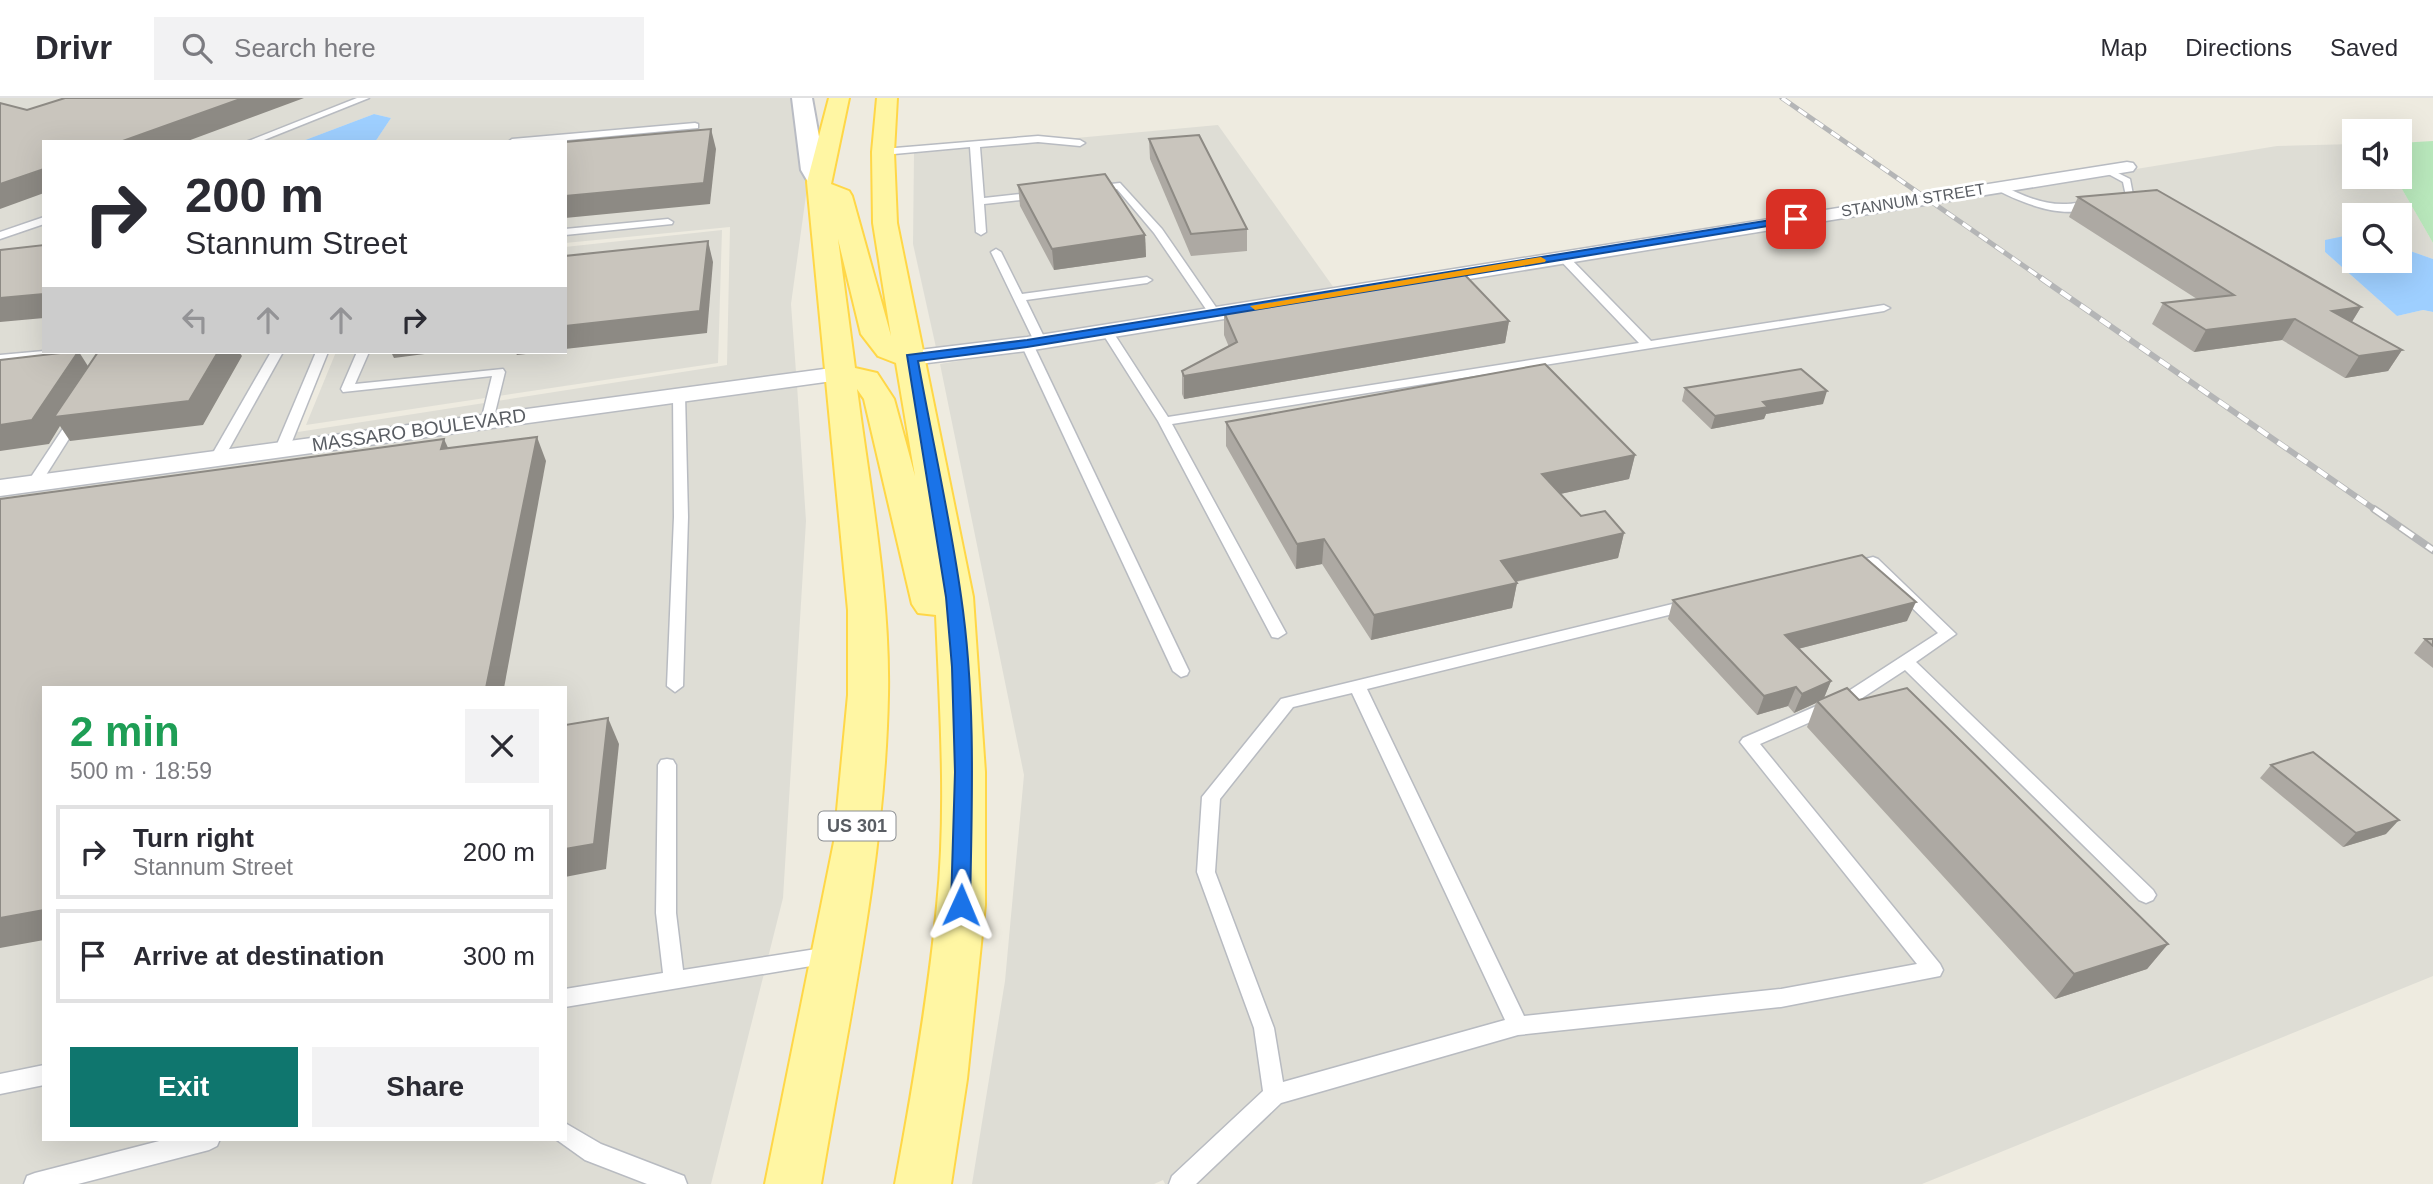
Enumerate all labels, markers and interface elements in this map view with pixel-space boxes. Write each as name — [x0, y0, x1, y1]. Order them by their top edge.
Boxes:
search box — [154, 17, 644, 80]
text: Drivr — [35, 29, 112, 66]
icon: search — [178, 29, 216, 67]
text: Search here — [234, 33, 376, 63]
text: Map — [2101, 34, 2147, 61]
text: Directions — [2185, 34, 2292, 61]
text: Saved — [2330, 34, 2398, 61]
map controls — [2342, 119, 2412, 273]
button: sound — [2342, 119, 2412, 189]
icon: right — [70, 168, 161, 259]
text: 200 m — [185, 168, 324, 222]
street label: STANNUM STREET — [1840, 180, 1986, 220]
pin — [1766, 189, 1826, 249]
icon: arrive — [1777, 200, 1815, 238]
button: search — [2342, 203, 2412, 273]
text: Stannum Street — [185, 225, 407, 261]
icon: left — [176, 301, 214, 339]
icon: ahead — [249, 301, 287, 339]
icon: ahead — [322, 301, 360, 339]
icon: right — [395, 301, 433, 339]
street label: MASSARO BOULEVARD — [311, 405, 527, 455]
text: 2 min — [70, 708, 180, 755]
button: close — [465, 709, 539, 783]
text: 500 m · 18:59 — [70, 758, 212, 784]
road number: US 301 — [818, 812, 896, 840]
text: Turn right — [133, 823, 254, 853]
icon: right — [74, 833, 112, 871]
text: 200 m — [463, 837, 535, 867]
text: Stannum Street — [133, 854, 293, 880]
position arrow — [924, 868, 998, 942]
icon: arrive — [74, 937, 112, 975]
text: Arrive at destination — [133, 941, 384, 971]
text: 300 m — [463, 941, 535, 971]
button: Exit — [70, 1047, 298, 1127]
button: Share — [312, 1047, 539, 1127]

